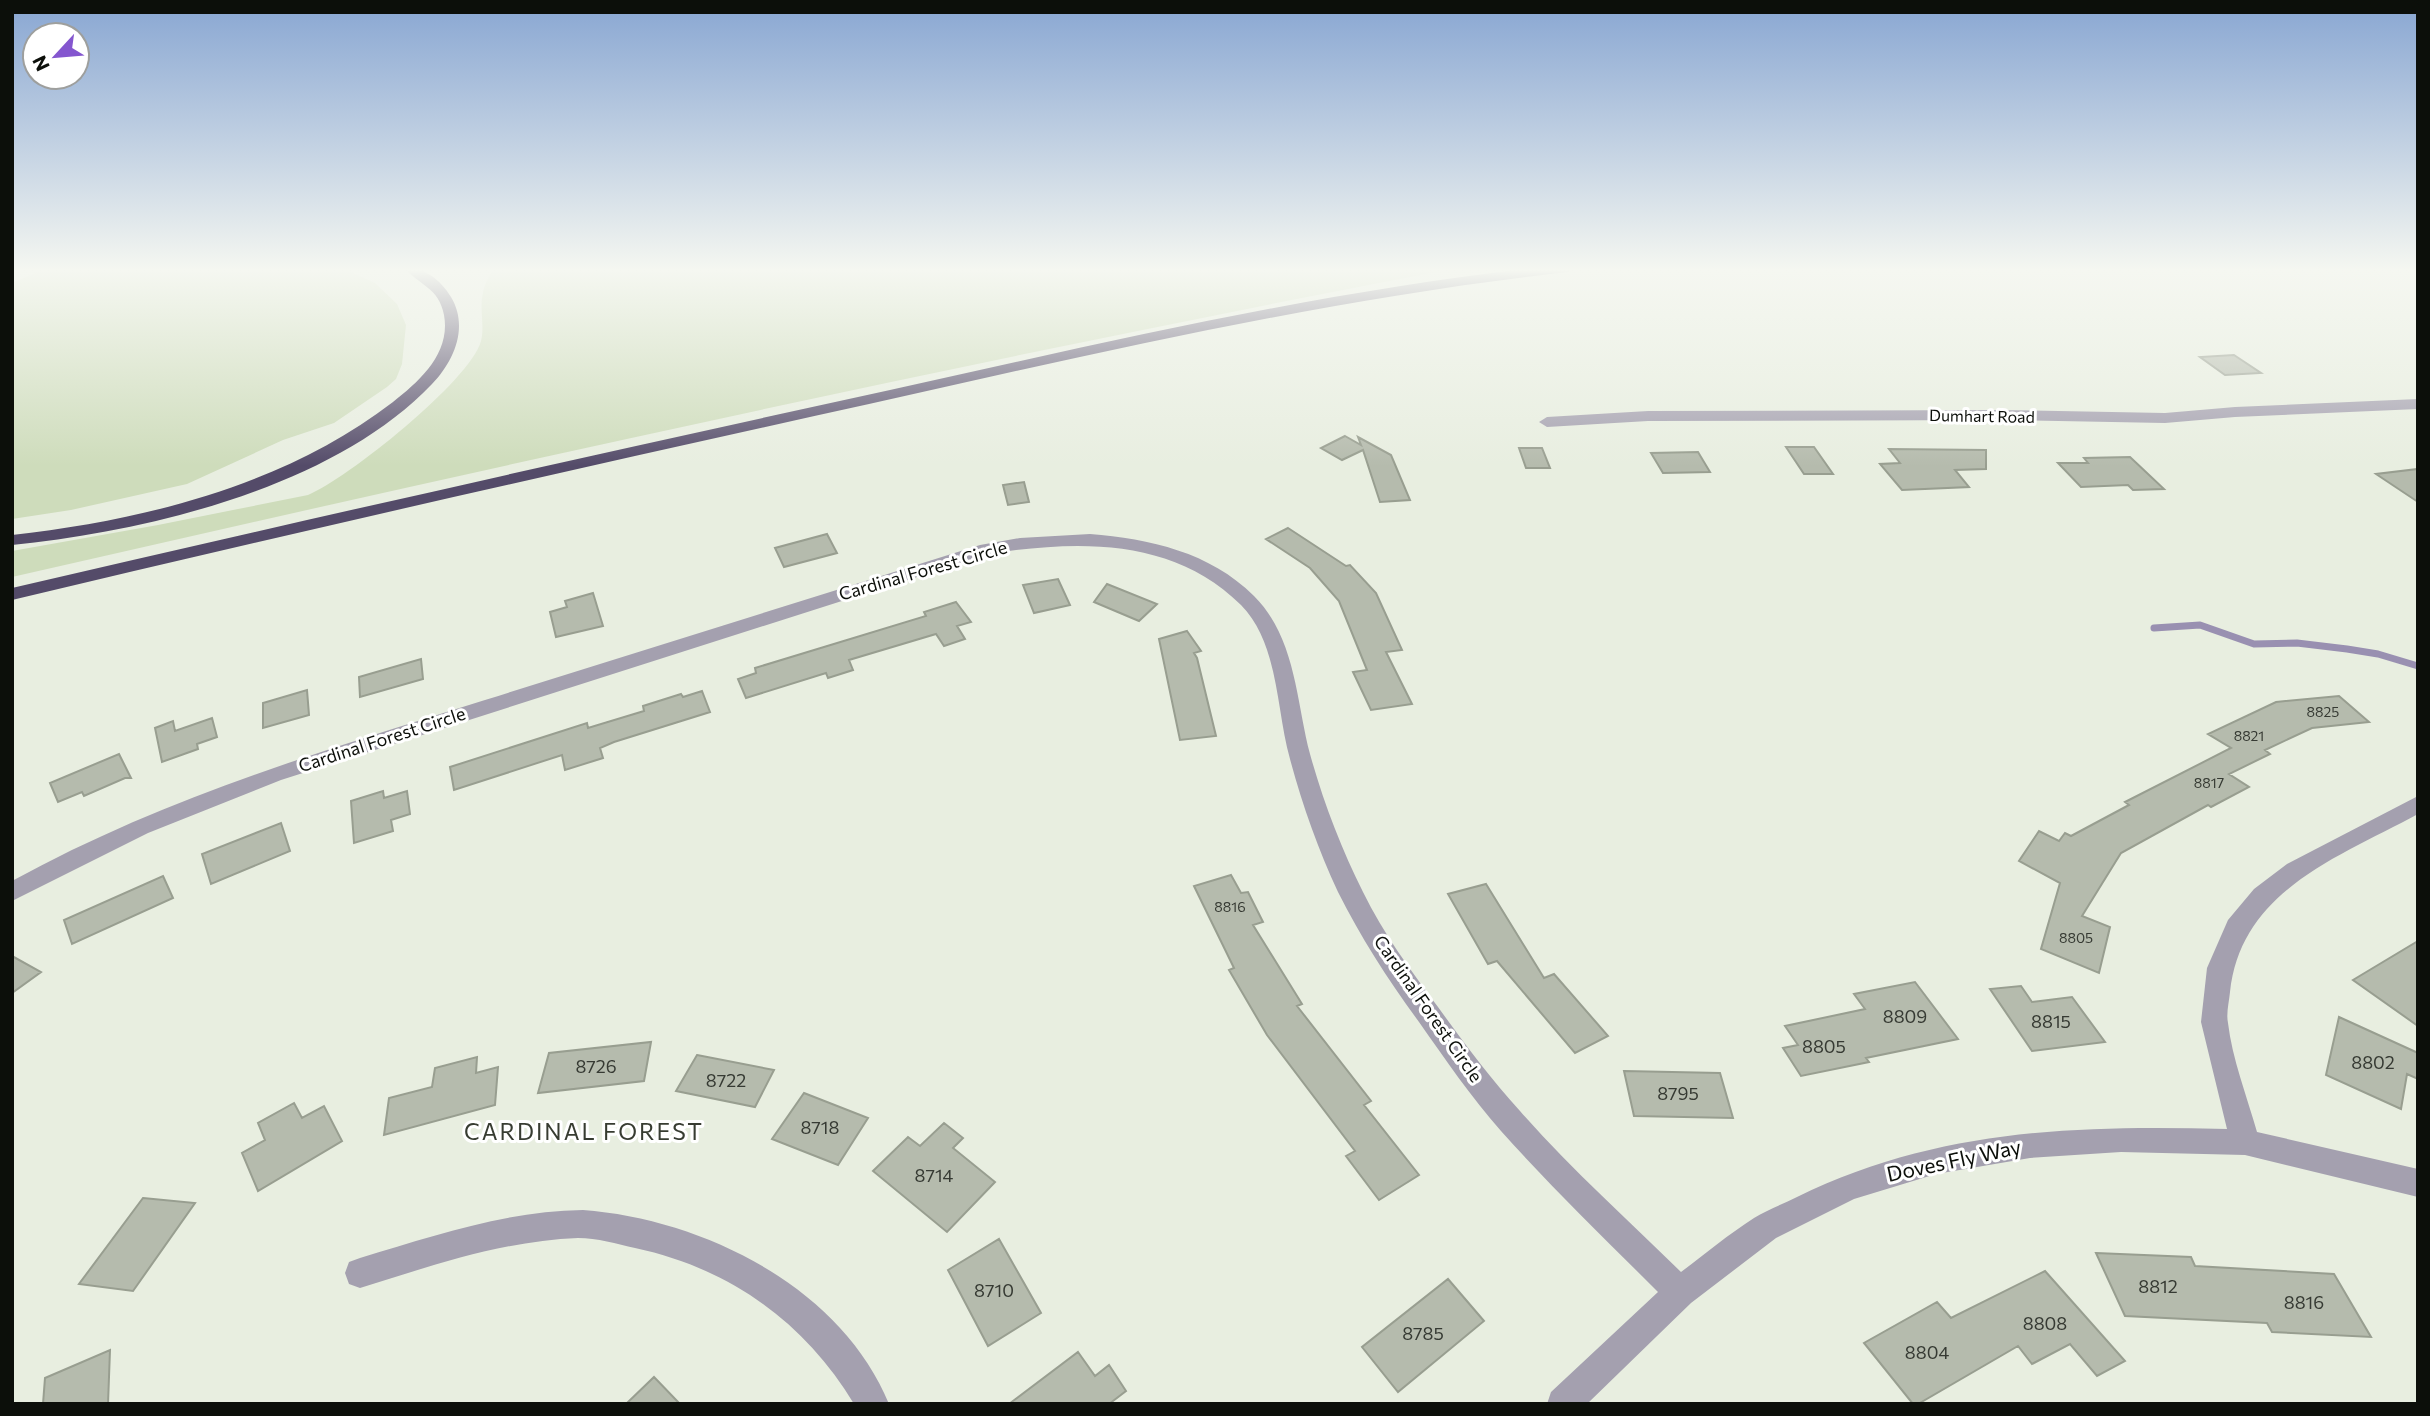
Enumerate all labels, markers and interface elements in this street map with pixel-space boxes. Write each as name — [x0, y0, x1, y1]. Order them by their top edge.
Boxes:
north arrow — [21, 21, 91, 91]
text: N — [27, 52, 54, 75]
street label: Dumhart Road — [1929, 405, 2035, 426]
street label: Cardinal Forest Circle — [836, 535, 1009, 605]
street label: Cardinal Forest Circle — [295, 702, 468, 776]
house number: 8825 — [2307, 703, 2339, 720]
house number: 8821 — [2234, 727, 2264, 744]
house number: 8817 — [2194, 774, 2224, 791]
house number: 8816 — [1214, 898, 1246, 915]
house number: 8805 — [2059, 929, 2093, 946]
street label: Cardinal Forest Circle — [1370, 931, 1488, 1086]
house number: 8809 — [1883, 1005, 1927, 1027]
house number: 8815 — [2031, 1010, 2071, 1032]
house number: 8805 — [1802, 1035, 1846, 1057]
house number: 8802 — [2351, 1051, 2395, 1073]
house number: 8726 — [575, 1055, 617, 1077]
house number: 8722 — [706, 1069, 746, 1091]
house number: 8795 — [1657, 1082, 1699, 1104]
house number: 8718 — [801, 1116, 840, 1138]
district label: CARDINAL FOREST — [464, 1117, 704, 1145]
street label: Doves Fly Way — [1884, 1133, 2023, 1186]
house number: 8714 — [915, 1164, 954, 1186]
house number: 8812 — [2138, 1275, 2178, 1297]
house number: 8710 — [974, 1279, 1014, 1301]
house number: 8816 — [2284, 1291, 2324, 1313]
house number: 8808 — [2023, 1312, 2067, 1334]
house number: 8785 — [1402, 1322, 1444, 1344]
house number: 8804 — [1905, 1341, 1949, 1363]

